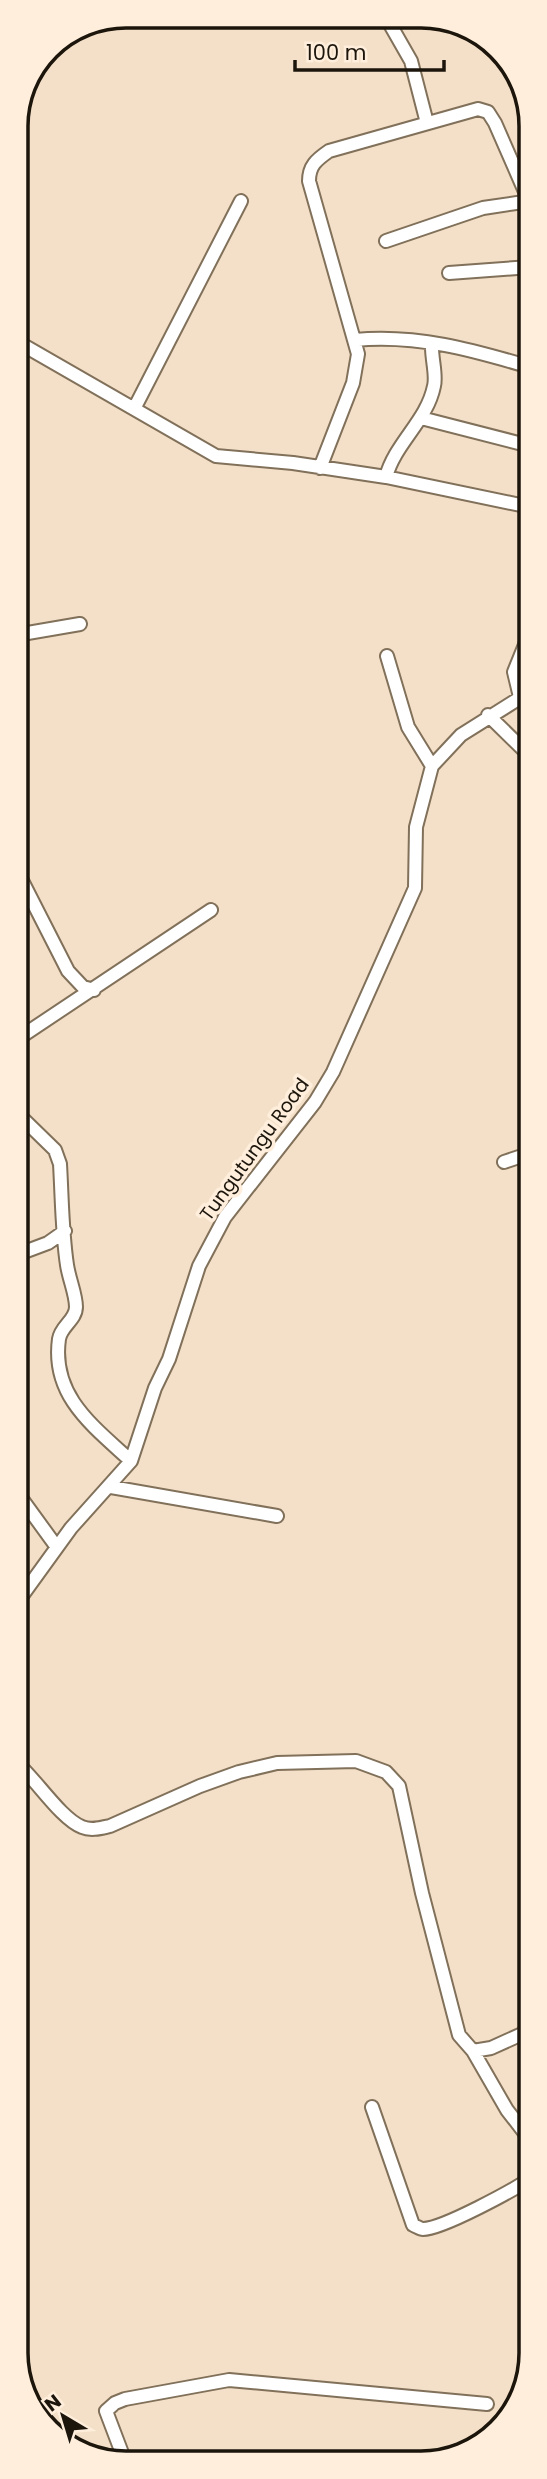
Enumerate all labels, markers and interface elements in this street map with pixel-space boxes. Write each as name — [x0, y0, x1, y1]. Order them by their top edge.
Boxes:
scale bar — [295, 28, 444, 72]
text: 100 m — [306, 38, 366, 67]
street label: Tungutungu Road — [193, 1072, 315, 1226]
north arrow — [28, 2381, 98, 2451]
text: N — [39, 2388, 67, 2418]

